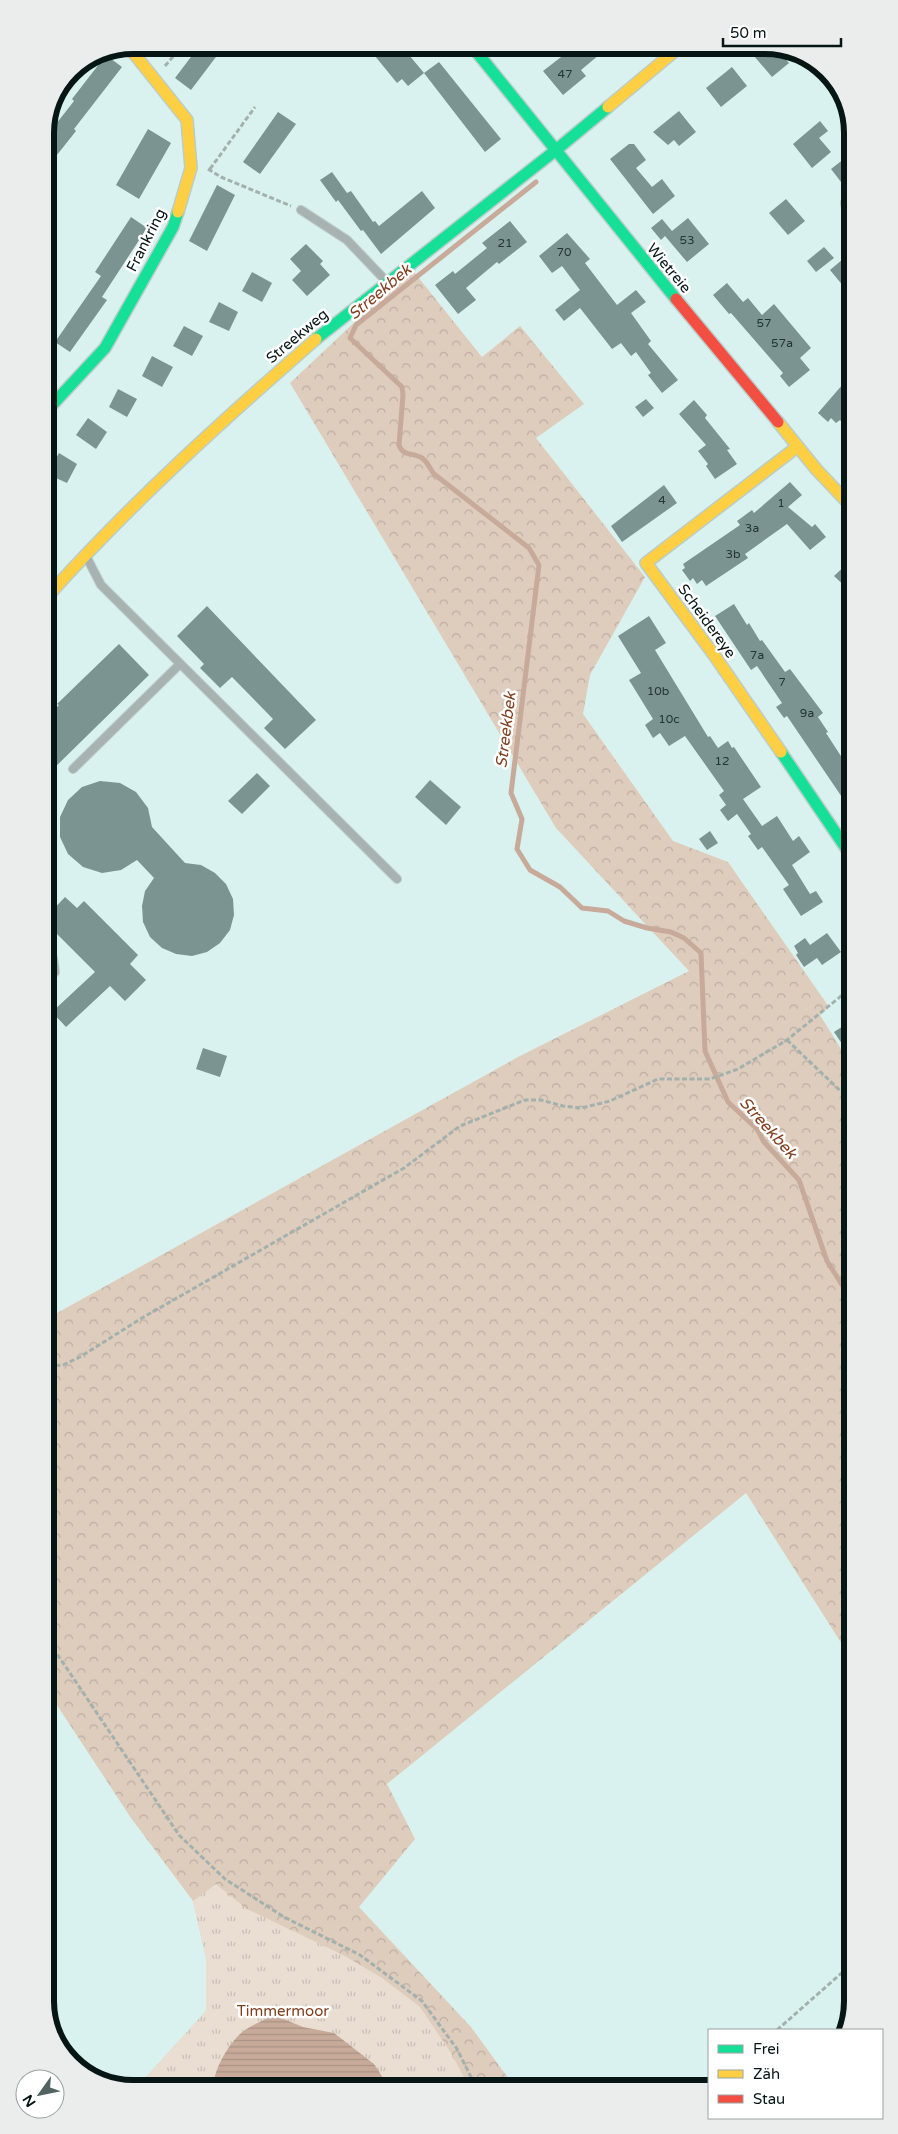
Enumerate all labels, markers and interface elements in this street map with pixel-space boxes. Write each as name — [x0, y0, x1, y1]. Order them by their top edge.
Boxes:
scale bar — [723, 15, 840, 47]
text: 50 m — [730, 24, 767, 42]
house number: 47 — [557, 67, 573, 81]
street label: Frankring — [122, 205, 170, 275]
house number: 53 — [679, 233, 695, 247]
house number: 21 — [497, 236, 513, 250]
street label: Wietreie — [643, 240, 695, 296]
house number: 70 — [556, 245, 572, 259]
water label: Streekbek — [344, 259, 417, 324]
street label: Streekweg — [262, 305, 332, 367]
house number: 57 — [756, 316, 772, 330]
house number: 57a — [771, 336, 793, 350]
house number: 4 — [658, 493, 666, 507]
house number: 1 — [777, 496, 785, 510]
house number: 3a — [745, 521, 759, 535]
house number: 3b — [725, 547, 741, 561]
street label: Scheidereye — [674, 581, 740, 661]
house number: 7a — [750, 648, 764, 662]
house number: 7 — [778, 675, 786, 689]
house number: 10b — [647, 684, 669, 698]
water label: Streekbek — [491, 690, 521, 769]
house number: 9a — [800, 706, 814, 720]
house number: 10c — [658, 712, 680, 726]
house number: 12 — [714, 754, 730, 768]
water label: Streekbek — [735, 1093, 802, 1164]
park label: Timmermoor — [237, 2002, 329, 2020]
legend — [708, 2029, 883, 2119]
text: Frei — [753, 2040, 779, 2058]
text: Zäh — [753, 2065, 780, 2083]
north arrow — [15, 2069, 65, 2119]
text: Stau — [753, 2090, 785, 2108]
text: N — [19, 2091, 40, 2110]

